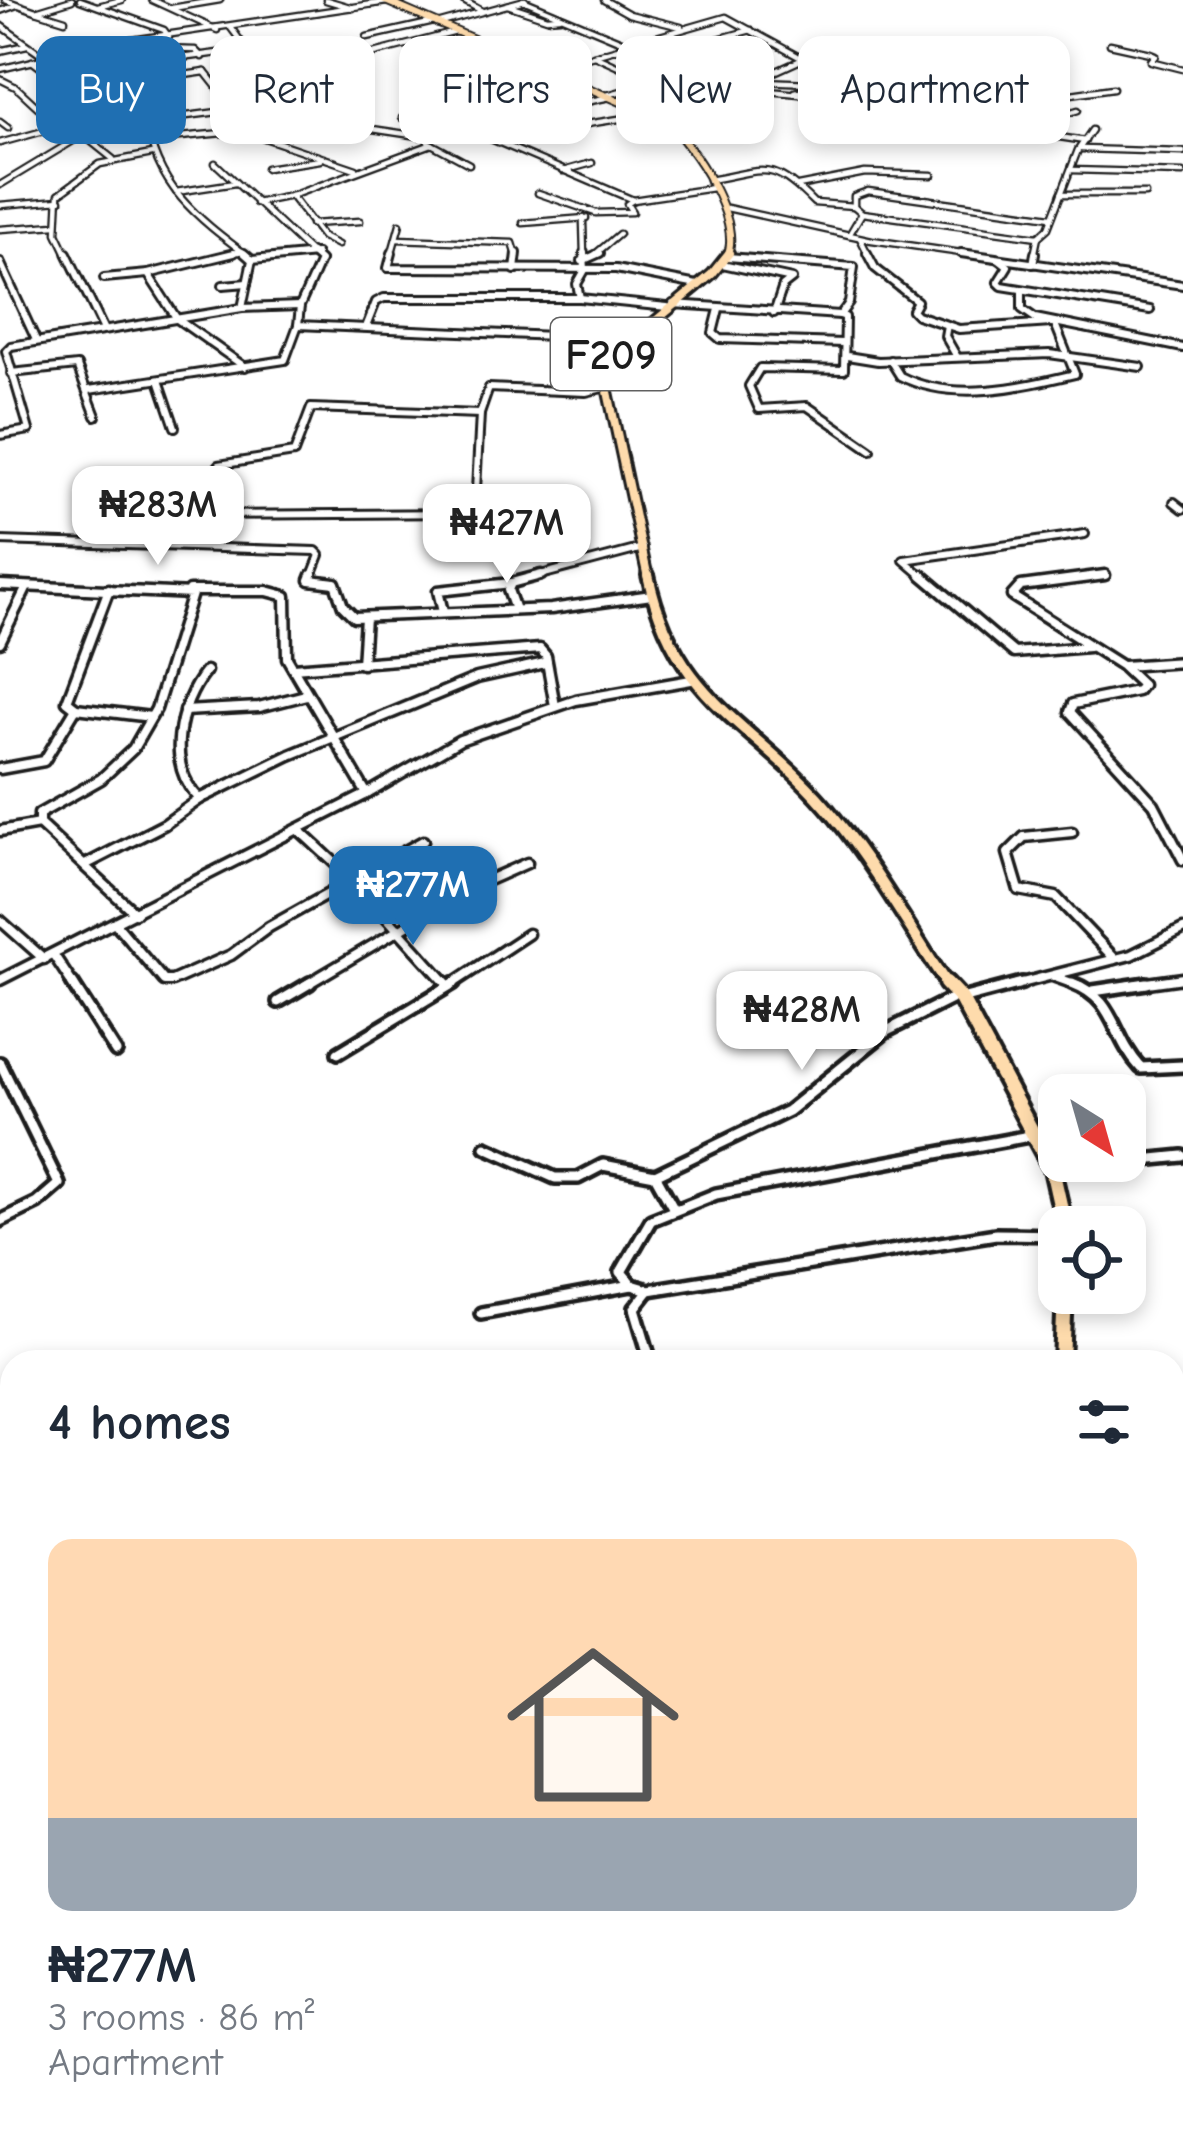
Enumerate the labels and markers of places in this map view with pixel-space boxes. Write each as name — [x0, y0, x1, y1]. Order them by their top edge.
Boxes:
pin: ₦283M — [74, 466, 242, 568]
pin: ₦427M — [423, 484, 591, 586]
pin: ₦277M — [329, 846, 497, 948]
pin: ₦428M — [718, 971, 886, 1073]

